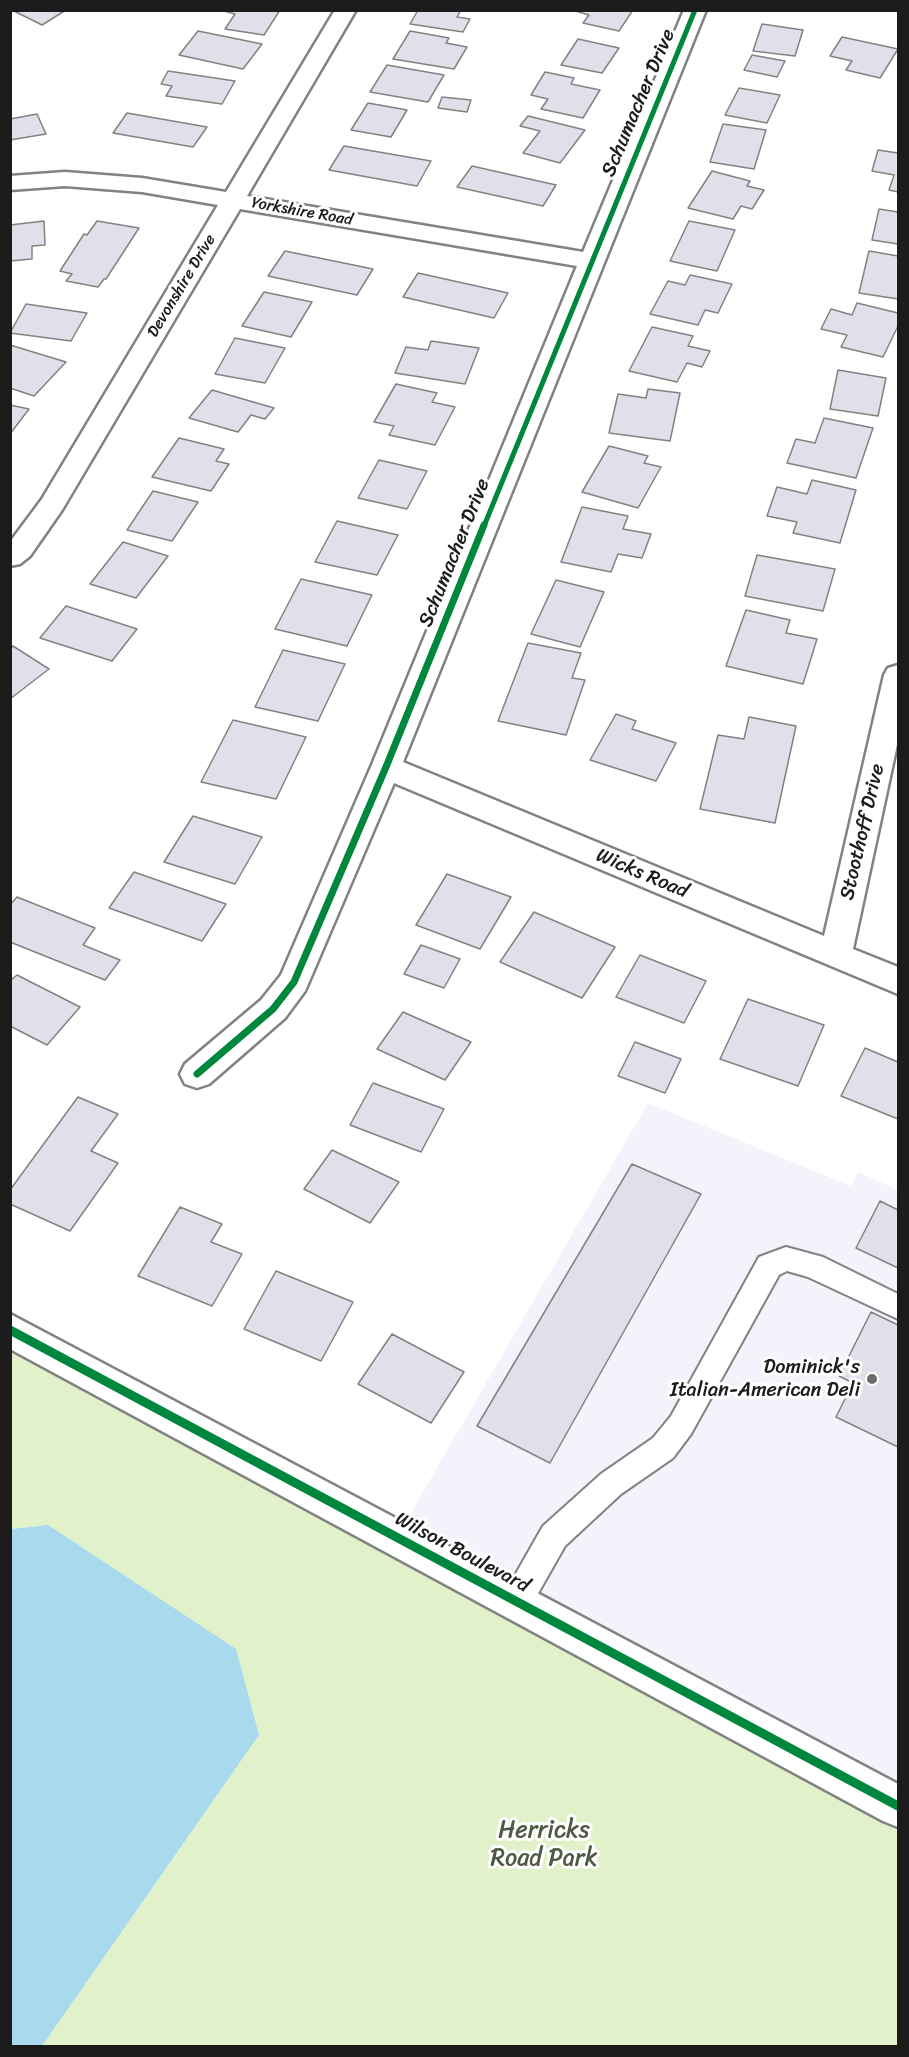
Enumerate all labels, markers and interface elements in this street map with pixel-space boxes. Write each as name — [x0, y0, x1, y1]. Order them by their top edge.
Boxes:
street label: Schumacher Drive — [597, 26, 681, 180]
street label: Yorkshire Road — [250, 194, 354, 230]
street label: Devonshire Drive — [144, 231, 220, 341]
street label: Schumacher Drive — [414, 475, 496, 631]
street label: Stoothoff Drive — [836, 762, 890, 902]
street label: Wicks Road — [592, 844, 692, 904]
place label: Dominick's Italian-American Deli — [670, 1356, 860, 1403]
marker: Dominick's Italian-American Deli — [865, 1372, 879, 1386]
street label: Wilson Boulevard — [391, 1507, 533, 1599]
park label: Herricks Road Park — [491, 1817, 597, 1873]

